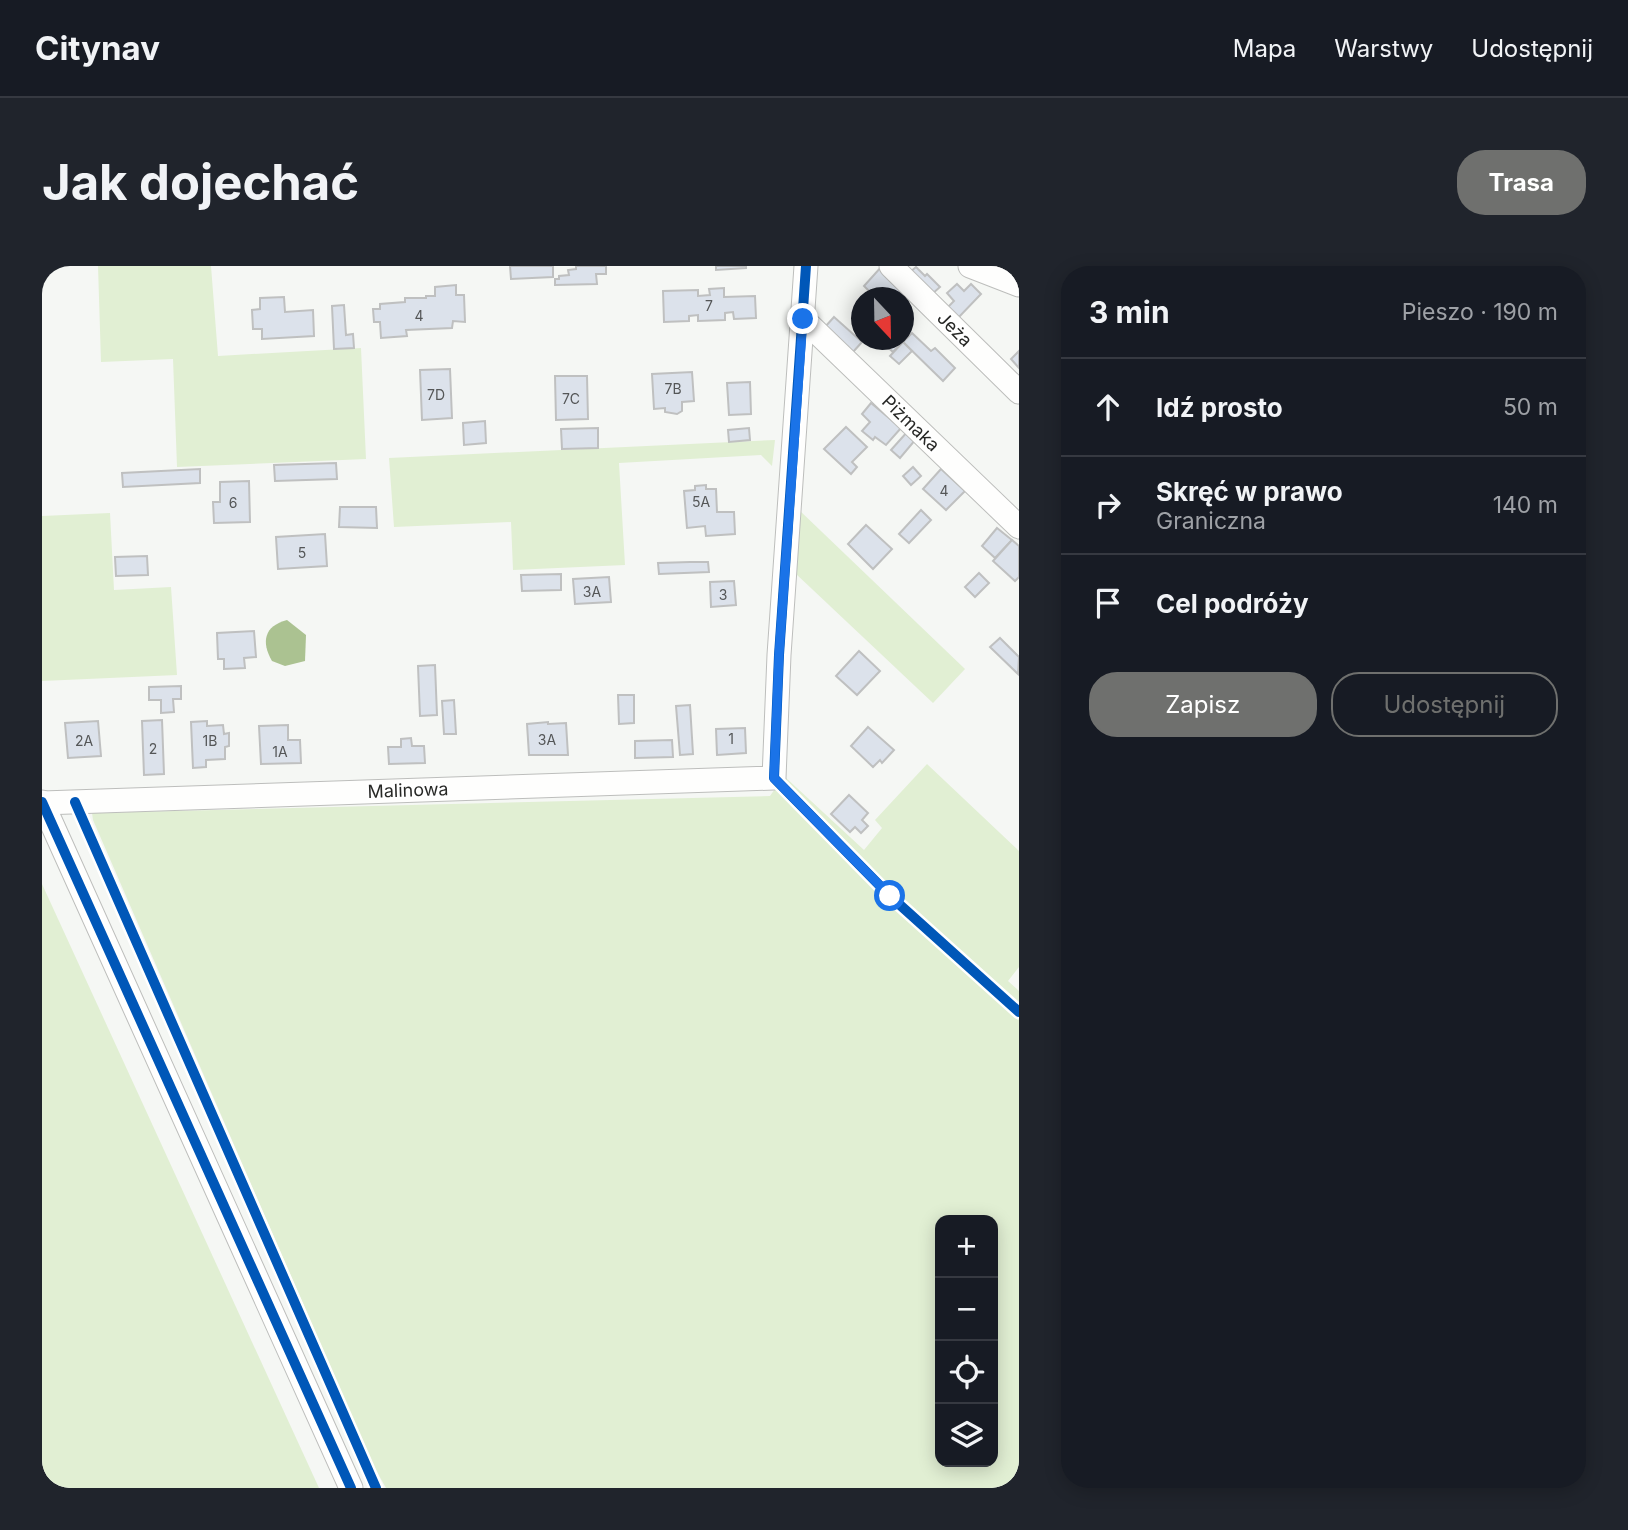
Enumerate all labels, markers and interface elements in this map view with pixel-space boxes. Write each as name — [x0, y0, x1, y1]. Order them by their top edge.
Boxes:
text: Citynav — [35, 28, 160, 68]
text: Mapa — [1233, 34, 1296, 63]
text: Warstwy — [1334, 34, 1433, 63]
text: Udostępnij — [1471, 34, 1593, 63]
button: Trasa — [1457, 150, 1586, 215]
text: Jak dojechać — [42, 153, 359, 212]
north arrow — [851, 287, 914, 350]
text: 3 min — [1089, 294, 1170, 330]
house number: 7 — [705, 297, 713, 314]
text: Pieszo · 190 m — [1402, 298, 1558, 326]
route end — [787, 303, 818, 334]
house number: 4 — [414, 307, 424, 324]
street label: Jeża — [933, 307, 977, 351]
house number: 7B — [664, 380, 682, 397]
house number: 7D — [427, 386, 445, 403]
icon: ahead — [1089, 388, 1127, 426]
house number: 7C — [562, 390, 580, 407]
street label: Piżmaka — [878, 391, 944, 455]
text: Idź prosto — [1156, 392, 1283, 423]
text: 50 m — [1503, 393, 1558, 421]
text: Skręć w prawo — [1156, 476, 1343, 507]
house number: 4 — [939, 482, 949, 499]
icon: right — [1089, 486, 1127, 524]
text: 140 m — [1493, 491, 1558, 519]
house number: 5A — [692, 493, 710, 510]
house number: 6 — [229, 494, 237, 511]
text: Graniczna — [1156, 507, 1266, 535]
house number: 5 — [298, 544, 306, 561]
house number: 3A — [583, 583, 601, 600]
icon: arrive — [1089, 584, 1127, 622]
house number: 3 — [719, 586, 727, 603]
text: Cel podróży — [1156, 588, 1309, 619]
button: Zapisz — [1089, 672, 1317, 737]
button: Udostępnij — [1331, 672, 1558, 737]
house number: 1 — [728, 730, 734, 747]
house number: 3A — [538, 731, 556, 748]
house number: 2A — [75, 732, 93, 749]
house number: 1B — [203, 732, 217, 749]
house number: 2 — [149, 740, 157, 757]
house number: 1A — [272, 743, 288, 760]
street label: Malinowa — [367, 778, 449, 802]
route start — [874, 880, 905, 911]
map controls — [935, 1215, 998, 1467]
button: + — [935, 1215, 998, 1278]
button: − — [935, 1278, 998, 1341]
button: locate — [935, 1341, 998, 1404]
button: layers — [935, 1404, 998, 1467]

